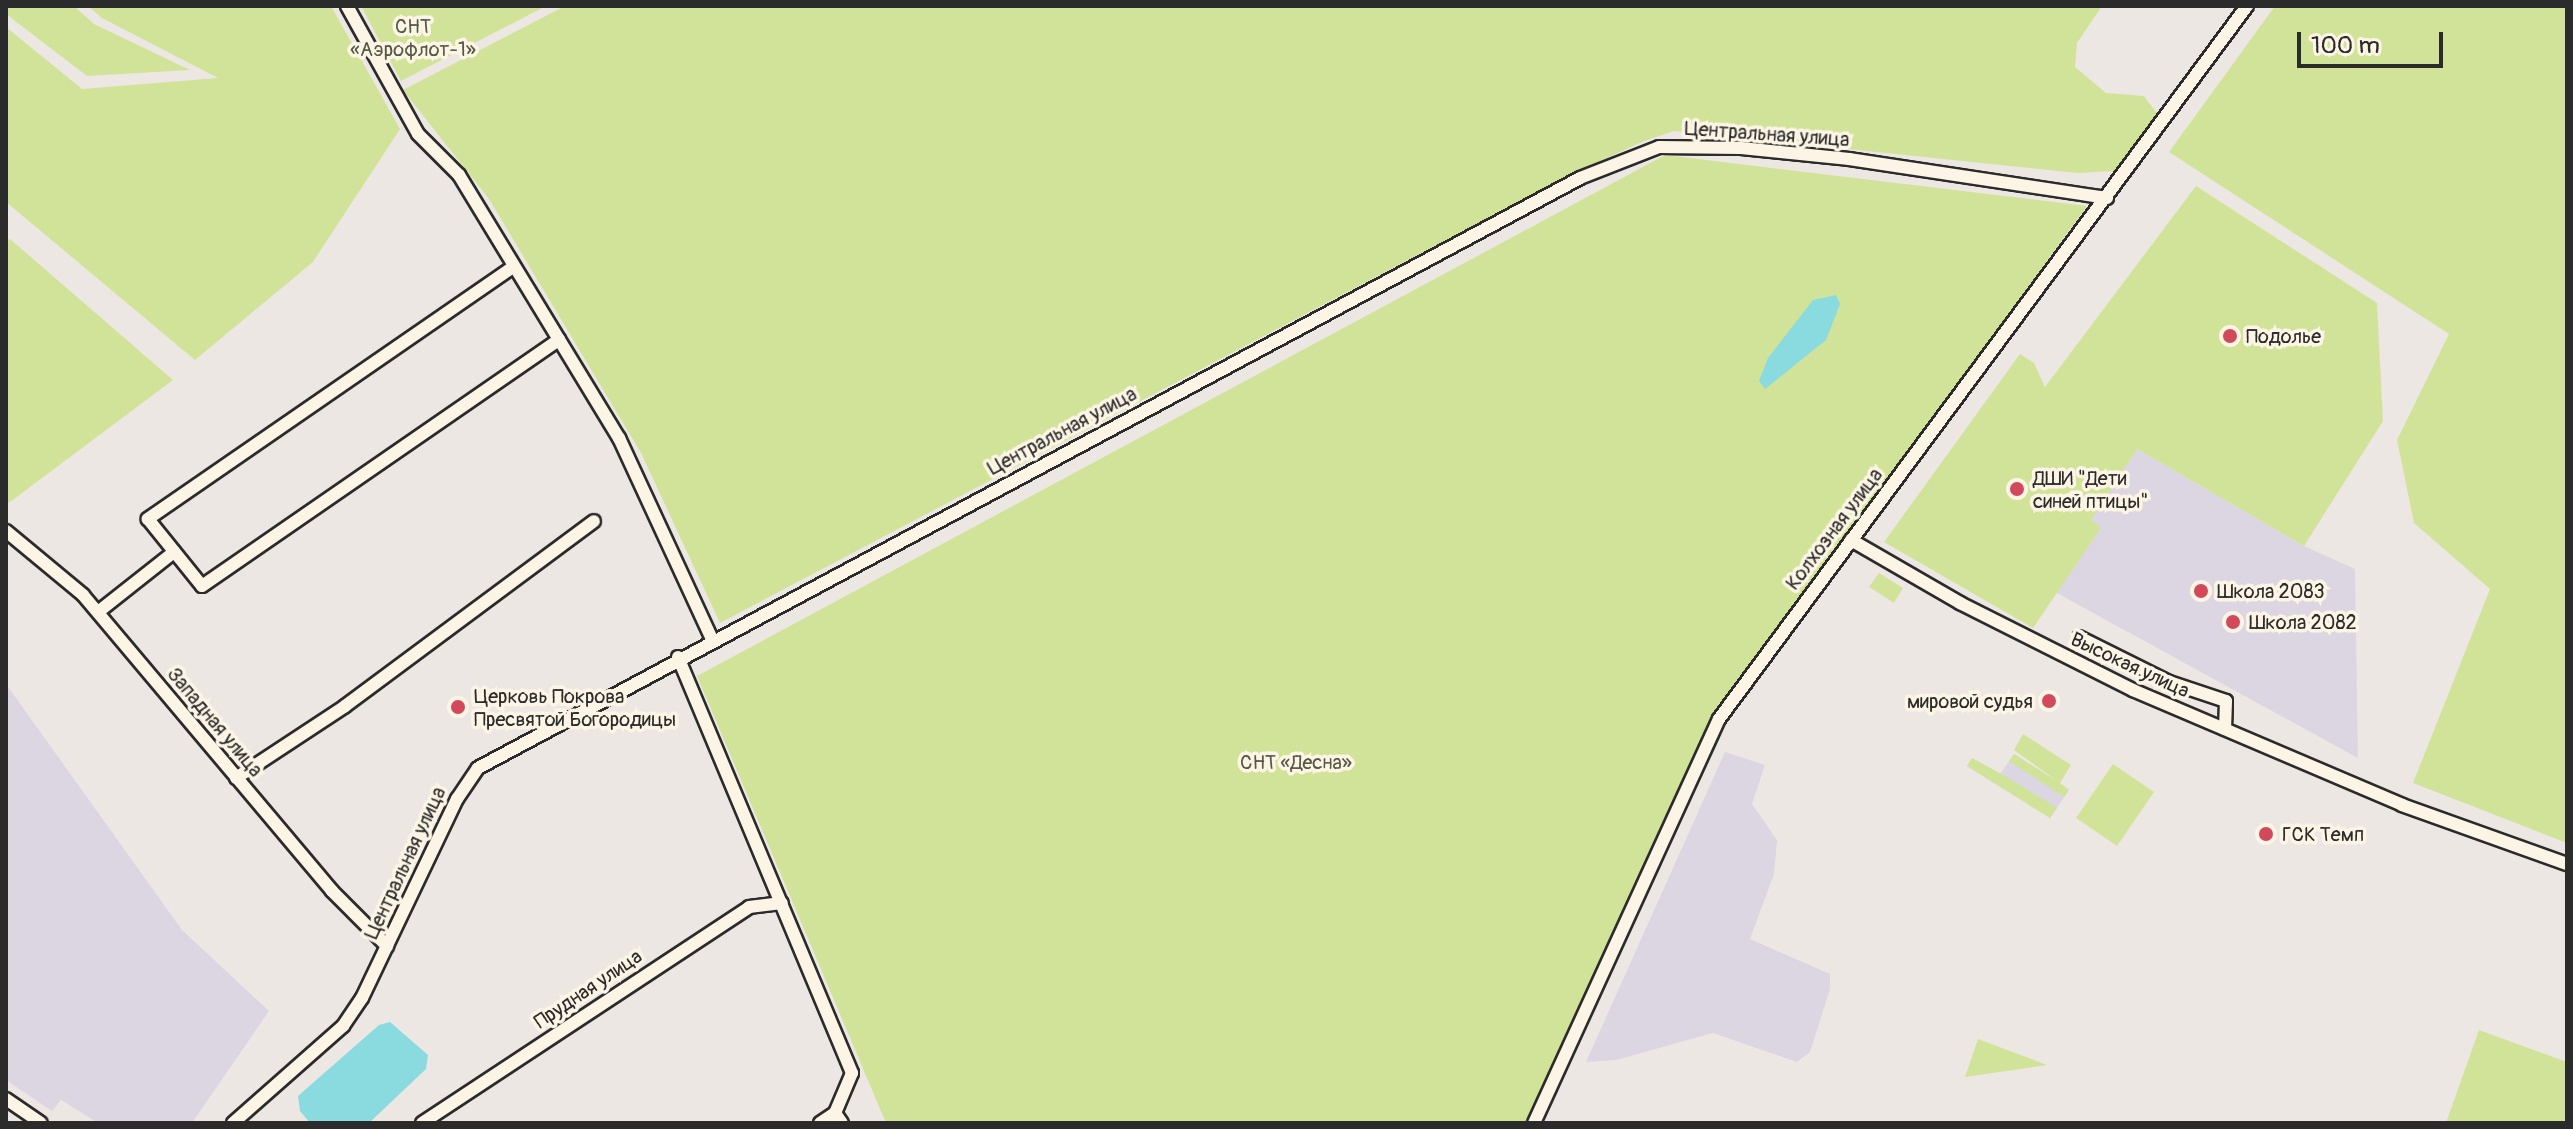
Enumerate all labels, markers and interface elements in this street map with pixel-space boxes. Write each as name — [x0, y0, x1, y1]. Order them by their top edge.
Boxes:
park label: СНТ «Аэрофлот-1» — [350, 14, 476, 61]
scale bar — [2301, 16, 2447, 66]
text: 100 m — [2311, 31, 2380, 60]
street label: Центральная улица — [1684, 116, 1850, 152]
place label: Подолье — [2246, 324, 2321, 348]
marker: Подолье — [2221, 327, 2239, 345]
street label: Центральная улица — [983, 382, 1141, 480]
street label: Колхозная улица — [1780, 463, 1888, 595]
place label: ДШИ "Дети синей птицы" — [2033, 466, 2148, 513]
marker: ДШИ "Дети синей птицы" — [2008, 480, 2026, 498]
place label: Школа 2083 — [2217, 579, 2325, 603]
marker: Школа 2083 — [2192, 582, 2210, 600]
place label: Школа 2082 — [2249, 610, 2357, 634]
marker: Школа 2082 — [2224, 613, 2242, 631]
street label: Высокая улица — [2067, 627, 2193, 703]
street label: Западная улица — [162, 662, 268, 782]
place label: Церковь Покрова Пресвятой Богородицы — [474, 684, 676, 731]
place label: мировой судья — [1907, 689, 2033, 713]
marker: мировой судья — [2040, 692, 2058, 710]
marker: Церковь Покрова Пресвятой Богородицы — [449, 698, 467, 716]
park label: СНТ «Десна» — [1240, 750, 1352, 774]
street label: Центральная улица — [359, 783, 451, 943]
place label: ГСК Темп — [2282, 822, 2364, 846]
marker: ГСК Темп — [2257, 825, 2275, 843]
street label: Прудная улица — [530, 944, 646, 1034]

